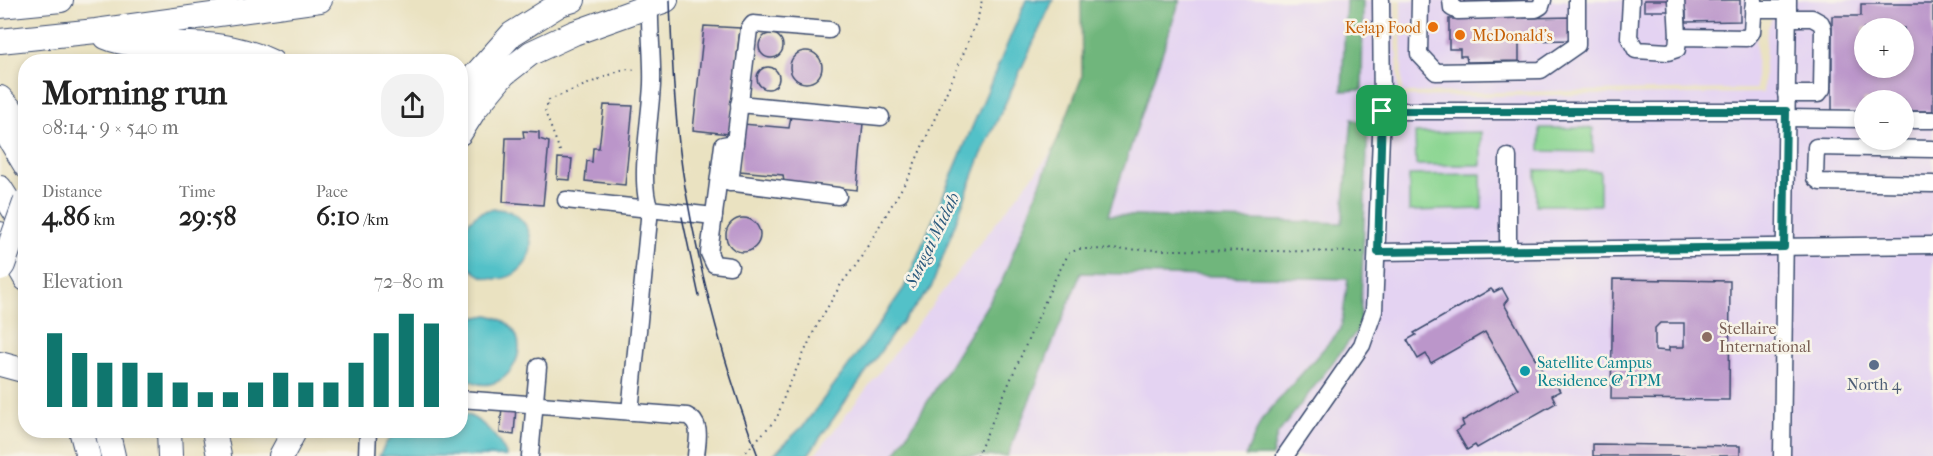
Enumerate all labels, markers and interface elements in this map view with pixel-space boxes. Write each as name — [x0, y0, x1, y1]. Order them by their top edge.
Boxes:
place label: Kejap Food — [1345, 18, 1421, 37]
map controls — [1854, 18, 1914, 150]
button: + — [1854, 18, 1914, 78]
marker: Kejap Food — [1426, 20, 1440, 34]
place label: McDonald's — [1472, 26, 1553, 45]
marker: McDonald's — [1453, 28, 1467, 42]
text: Morning run — [42, 74, 227, 113]
button: share — [381, 74, 444, 137]
pin — [1356, 85, 1407, 136]
button: − — [1854, 90, 1914, 150]
icon: arrive — [1365, 94, 1398, 127]
text: 08:14 · 9 × 540 m — [42, 116, 179, 139]
text: Distance — [42, 182, 102, 201]
text: Time — [179, 182, 215, 201]
text: Pace — [316, 182, 348, 201]
water label: Sungai Midah — [900, 189, 964, 292]
text: 4.86 — [42, 201, 90, 232]
text: 29:58 — [179, 201, 237, 232]
text: 6:10 — [316, 201, 360, 232]
text: km — [90, 210, 115, 229]
text: /km — [360, 210, 389, 229]
text: Elevation — [42, 270, 123, 293]
text: 72–80 m — [373, 270, 444, 293]
place label: Stellaire International — [1719, 319, 1812, 356]
marker: Stellaire International — [1700, 330, 1714, 344]
place label: Satellite Campus Residence @ TPM — [1537, 353, 1662, 390]
marker: North 4 — [1867, 358, 1881, 372]
marker: Satellite Campus Residence @ TPM — [1518, 364, 1532, 378]
place label: North 4 — [1847, 375, 1902, 394]

